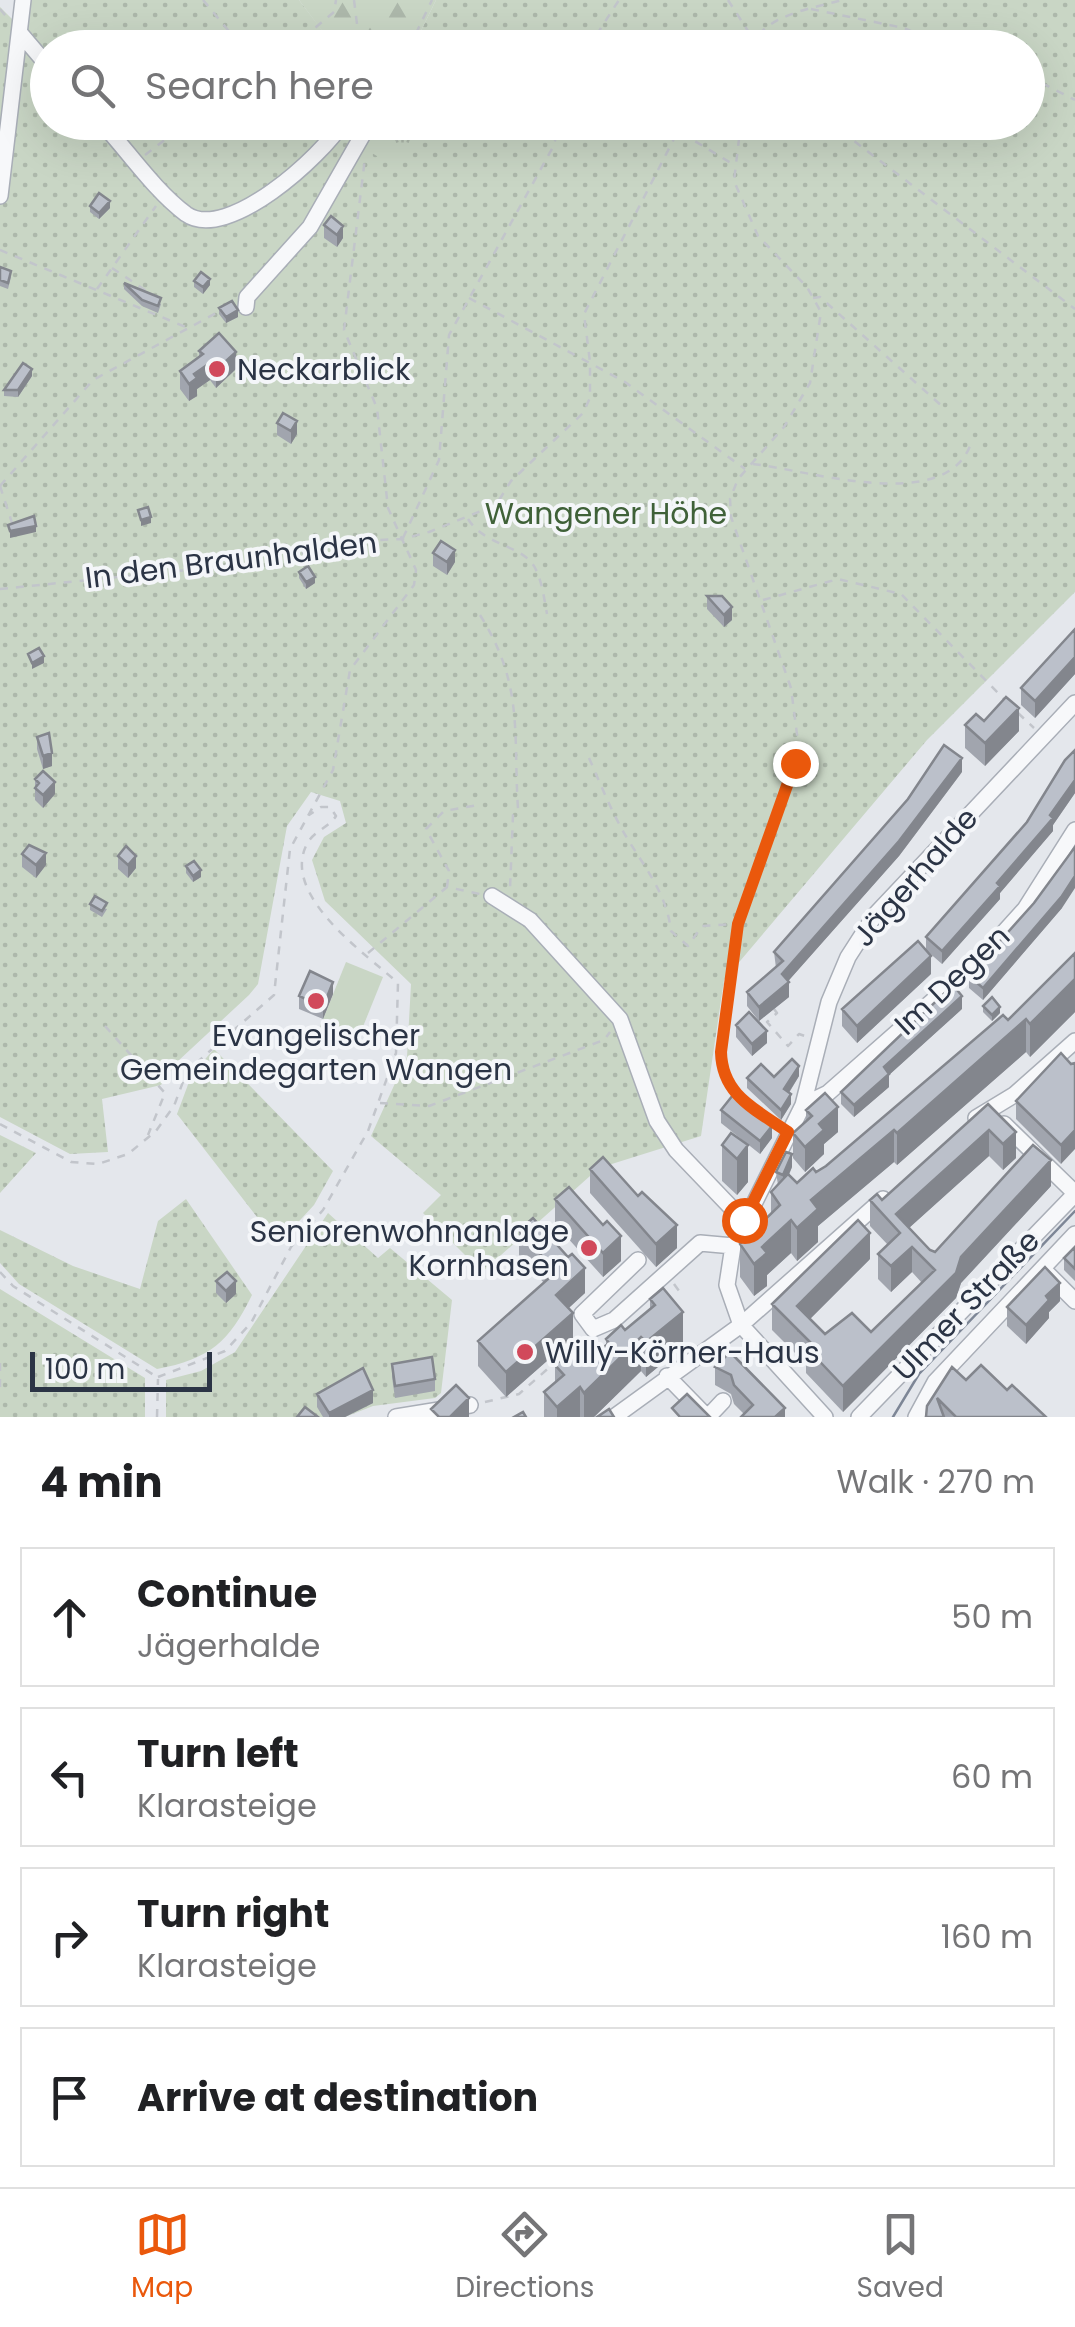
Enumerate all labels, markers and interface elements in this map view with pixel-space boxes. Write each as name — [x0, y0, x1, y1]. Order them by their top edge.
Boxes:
search box — [30, 30, 1045, 140]
icon: search — [65, 58, 120, 113]
text: Search here — [145, 59, 374, 112]
place label: Neckarblick — [237, 348, 411, 391]
marker: Neckarblick — [206, 358, 228, 380]
park label: Wangener Höhe — [485, 492, 727, 535]
street label: In den Braunhalden — [83, 521, 379, 599]
route end — [773, 741, 819, 787]
street label: Jägerhalde — [842, 798, 988, 956]
street label: Im Degen — [885, 915, 1019, 1045]
marker: Evangelischer Gemeindegarten Wangen — [305, 990, 327, 1012]
place label: Evangelischer Gemeindegarten Wangen — [120, 1014, 512, 1091]
route start — [722, 1198, 768, 1244]
place label: Seniorenwohnanlage Kornhasen — [250, 1210, 569, 1287]
street label: Ulmer Straße — [883, 1220, 1049, 1390]
marker: Seniorenwohnanlage Kornhasen — [578, 1237, 600, 1259]
place label: Willy-Körner-Haus — [545, 1331, 820, 1374]
marker: Willy-Körner-Haus — [514, 1341, 536, 1363]
scale bar — [30, 1347, 212, 1392]
text: 100 m — [45, 1350, 125, 1389]
text: 4 min — [40, 1453, 163, 1512]
text: Walk · 270 m — [836, 1459, 1035, 1504]
text: Continue — [137, 1567, 317, 1620]
icon: ahead — [42, 1590, 97, 1645]
text: 50 m — [951, 1594, 1033, 1639]
text: Jägerhalde — [137, 1623, 320, 1668]
text: Turn left — [137, 1727, 299, 1780]
icon: left — [42, 1750, 97, 1805]
text: 60 m — [951, 1754, 1033, 1799]
text: Klarasteige — [137, 1783, 317, 1828]
text: Turn right — [137, 1887, 329, 1940]
icon: right — [42, 1910, 97, 1965]
text: 160 m — [941, 1914, 1033, 1959]
text: Klarasteige — [137, 1943, 317, 1988]
icon: arrive — [42, 2070, 97, 2125]
text: Arrive at destination — [137, 2071, 538, 2124]
tab: Map — [131, 2207, 193, 2309]
tab: Directions — [455, 2207, 594, 2309]
tab: Saved — [857, 2207, 944, 2309]

